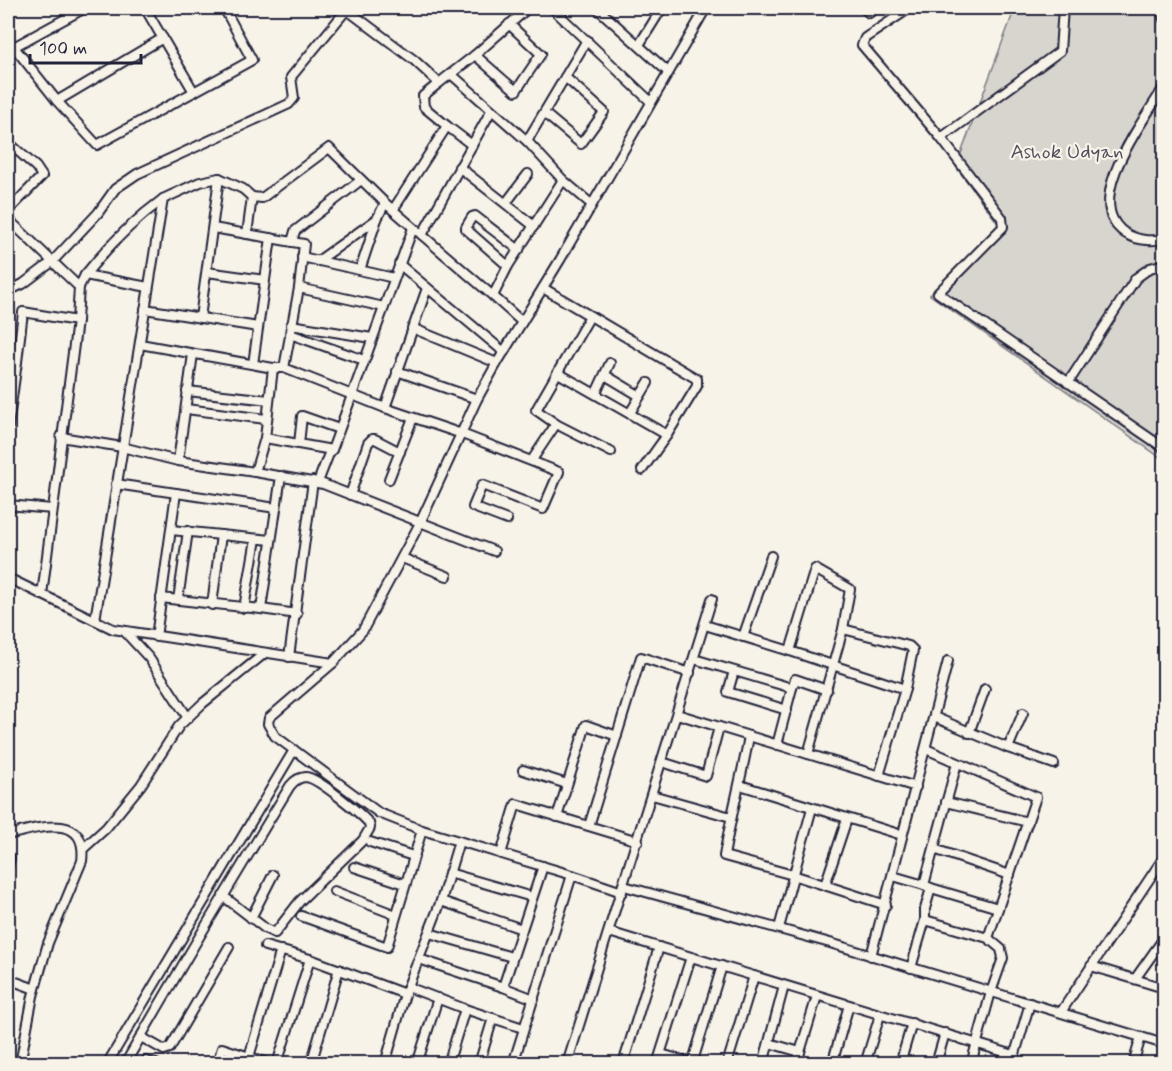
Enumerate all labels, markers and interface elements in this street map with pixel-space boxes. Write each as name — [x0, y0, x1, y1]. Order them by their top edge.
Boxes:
scale bar — [30, 27, 141, 65]
text: 100 m — [39, 37, 87, 61]
park label: Ashok Udyan — [1010, 138, 1124, 166]

